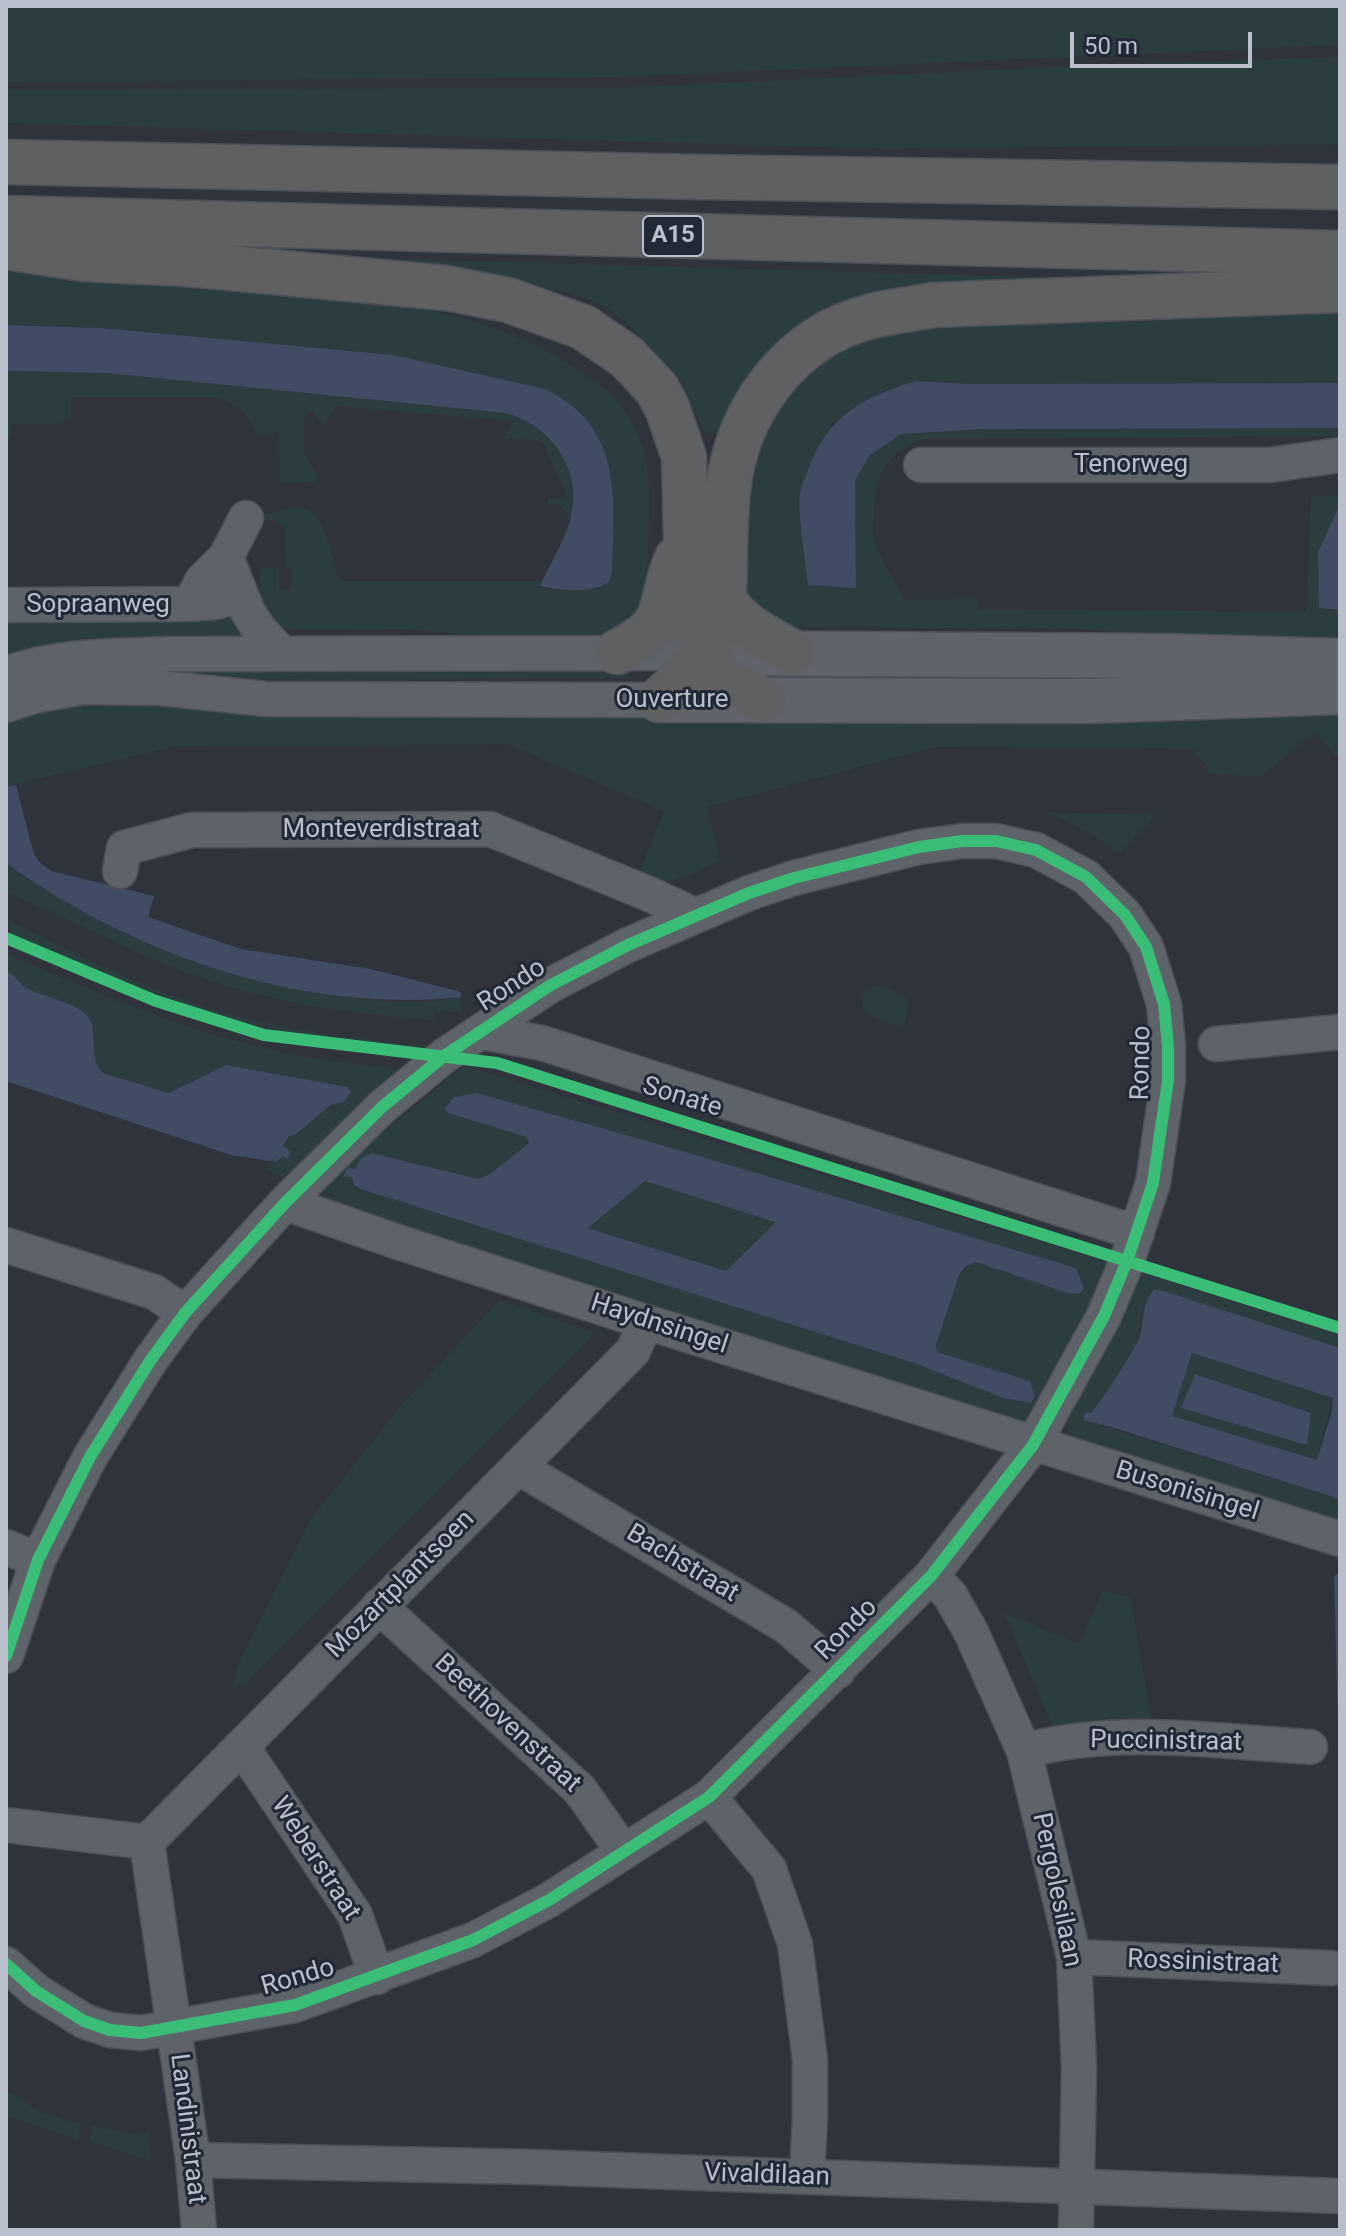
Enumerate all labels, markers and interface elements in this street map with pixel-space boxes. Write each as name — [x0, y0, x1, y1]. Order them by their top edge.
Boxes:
scale bar — [1074, 16, 1256, 66]
text: 50 m — [1084, 32, 1138, 60]
road number: A15 — [643, 216, 703, 256]
street label: Tenorweg — [1074, 449, 1188, 481]
street label: Sopraanweg — [26, 589, 170, 621]
street label: Ouverture — [615, 684, 729, 716]
street label: Monteverdistraat — [283, 814, 479, 846]
street label: Rondo — [472, 953, 552, 1019]
street label: Rondo — [1126, 1025, 1158, 1101]
street label: Sonate — [639, 1071, 725, 1125]
street label: Haydnsingel — [586, 1288, 732, 1362]
street label: Busonisingel — [1112, 1455, 1262, 1529]
street label: Mozartplantsoen — [320, 1504, 482, 1666]
street label: Bachstraat — [620, 1518, 744, 1610]
street label: Rondo — [810, 1593, 884, 1667]
street label: Beethovenstraat — [427, 1648, 587, 1800]
street label: Puccinistraat — [1090, 1725, 1242, 1759]
street label: Weberstraat — [264, 1792, 366, 1926]
street label: Pergolesilaan — [1024, 1810, 1088, 1970]
street label: Rossinistraat — [1127, 1945, 1279, 1981]
street label: Rondo — [258, 1953, 338, 2003]
street label: Landinistraat — [162, 2052, 212, 2206]
street label: Vivaldilaan — [704, 2158, 830, 2194]

